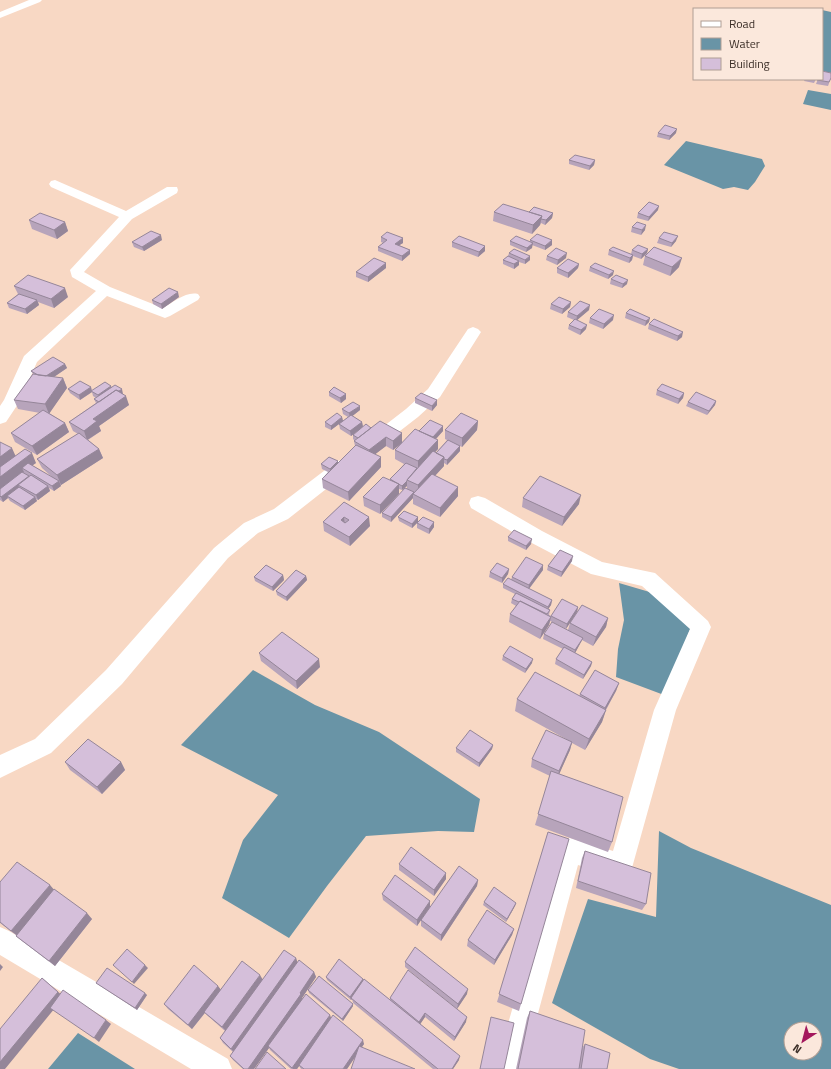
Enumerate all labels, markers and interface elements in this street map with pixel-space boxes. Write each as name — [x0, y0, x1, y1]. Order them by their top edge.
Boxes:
legend — [693, 8, 823, 80]
text: Road — [729, 14, 755, 33]
text: Water — [729, 34, 760, 53]
text: Building — [729, 54, 770, 73]
north arrow — [783, 1021, 823, 1061]
text: N — [789, 1040, 805, 1058]

